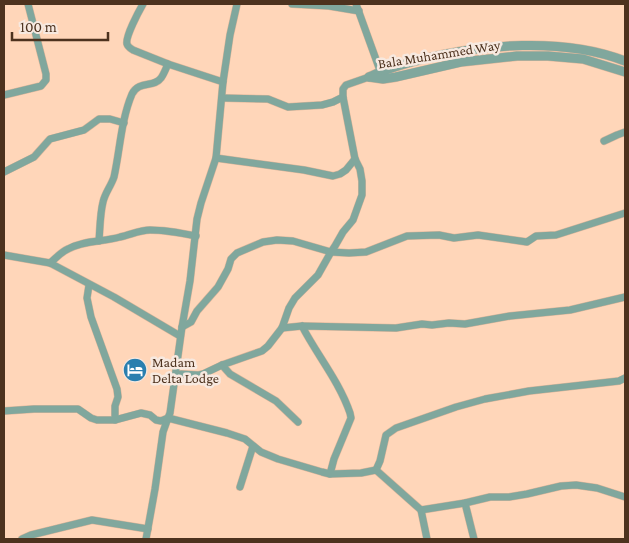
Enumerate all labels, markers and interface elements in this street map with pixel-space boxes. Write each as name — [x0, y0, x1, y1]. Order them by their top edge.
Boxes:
scale bar — [12, 10, 109, 42]
text: 100 m — [20, 19, 57, 35]
street label: Bala Muhammed Way — [377, 36, 502, 72]
place label: Madam Delta Lodge — [152, 354, 219, 386]
hotel icon: Madam Delta Lodge — [122, 357, 148, 383]

